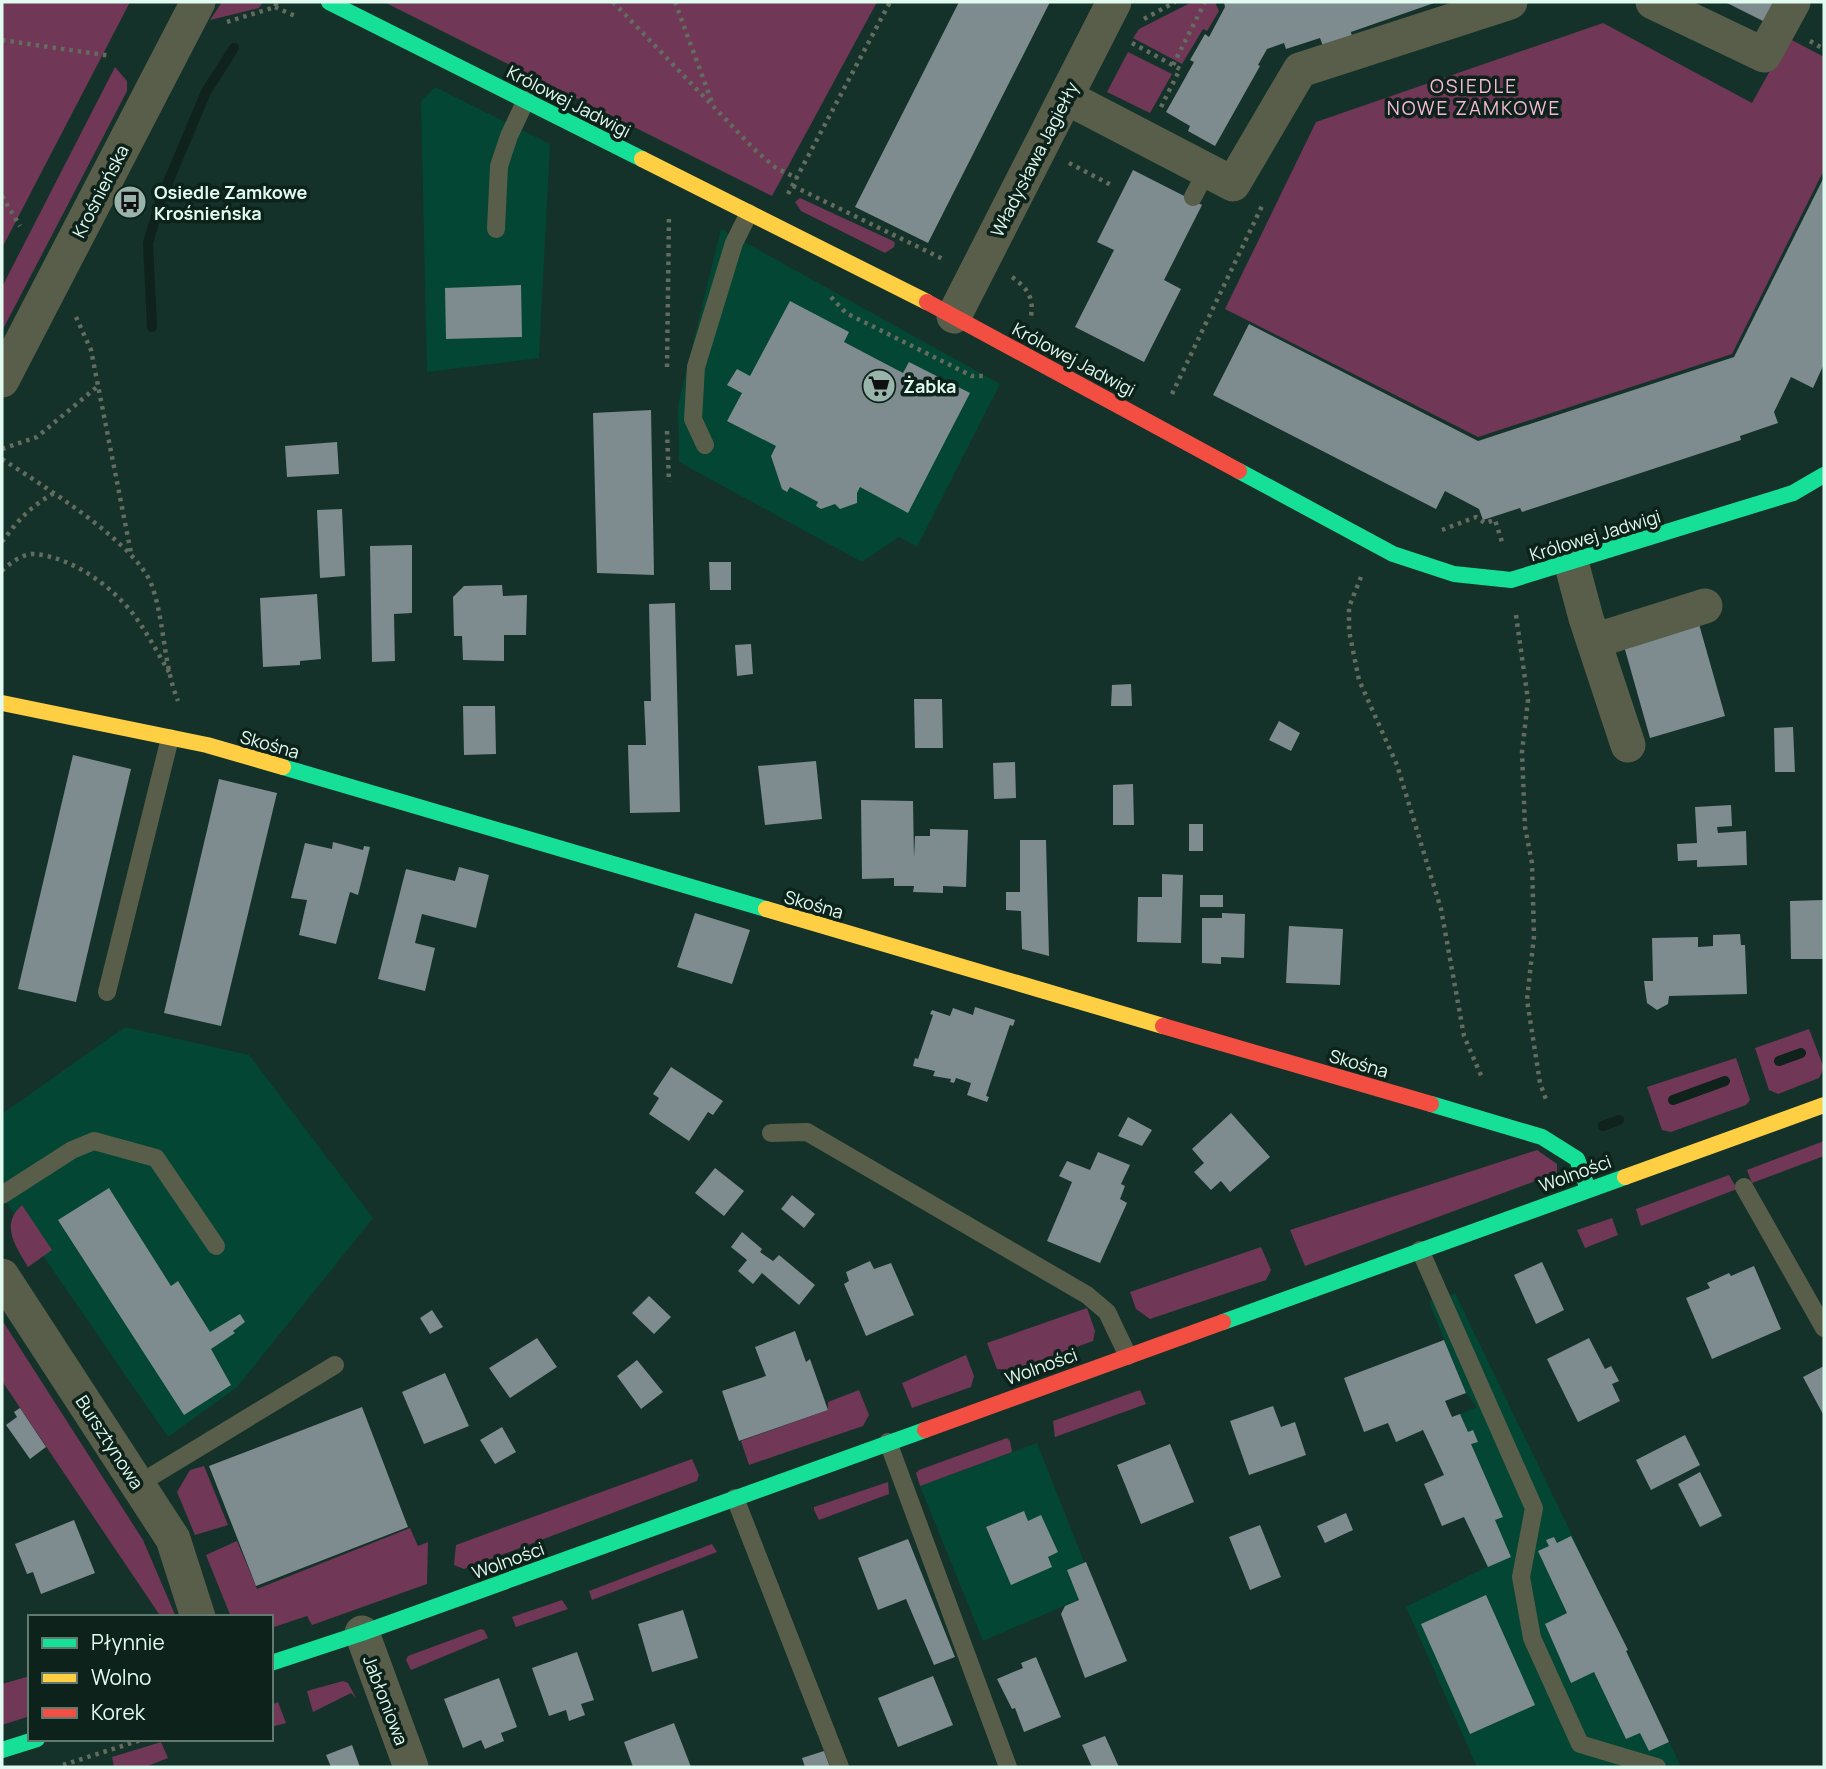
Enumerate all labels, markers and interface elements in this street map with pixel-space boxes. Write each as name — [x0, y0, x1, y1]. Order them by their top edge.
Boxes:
street label: Królowej Jadwigi — [503, 59, 635, 143]
district label: OSIEDLE NOWE ZAMKOWE — [1387, 73, 1561, 121]
street label: Władysława Jagiełły — [984, 77, 1084, 241]
street label: Krośnieńska — [66, 140, 134, 242]
place label: Osiedle Zamkowe Krośnieńska — [154, 180, 308, 225]
bus stop icon: Osiedle Zamkowe Krośnieńska — [111, 183, 149, 221]
street label: Królowej Jadwigi — [1008, 316, 1140, 402]
supermarket icon: Żabka — [860, 367, 898, 405]
place label: Żabka — [903, 374, 956, 398]
street label: Królowej Jadwigi — [1526, 504, 1664, 566]
street label: Skośna — [238, 724, 302, 764]
street label: Skośna — [782, 884, 846, 924]
street label: Skośna — [1327, 1043, 1391, 1083]
street label: Wolności — [1536, 1149, 1614, 1197]
street label: Wolności — [1002, 1342, 1080, 1390]
street label: Bursztynowa — [71, 1390, 149, 1494]
street label: Wolności — [469, 1536, 547, 1584]
legend — [28, 1615, 273, 1741]
text: Płynnie — [91, 1628, 165, 1656]
street label: Jabłoniowa — [358, 1652, 414, 1748]
text: Wolno — [91, 1663, 152, 1691]
text: Korek — [91, 1698, 146, 1726]

